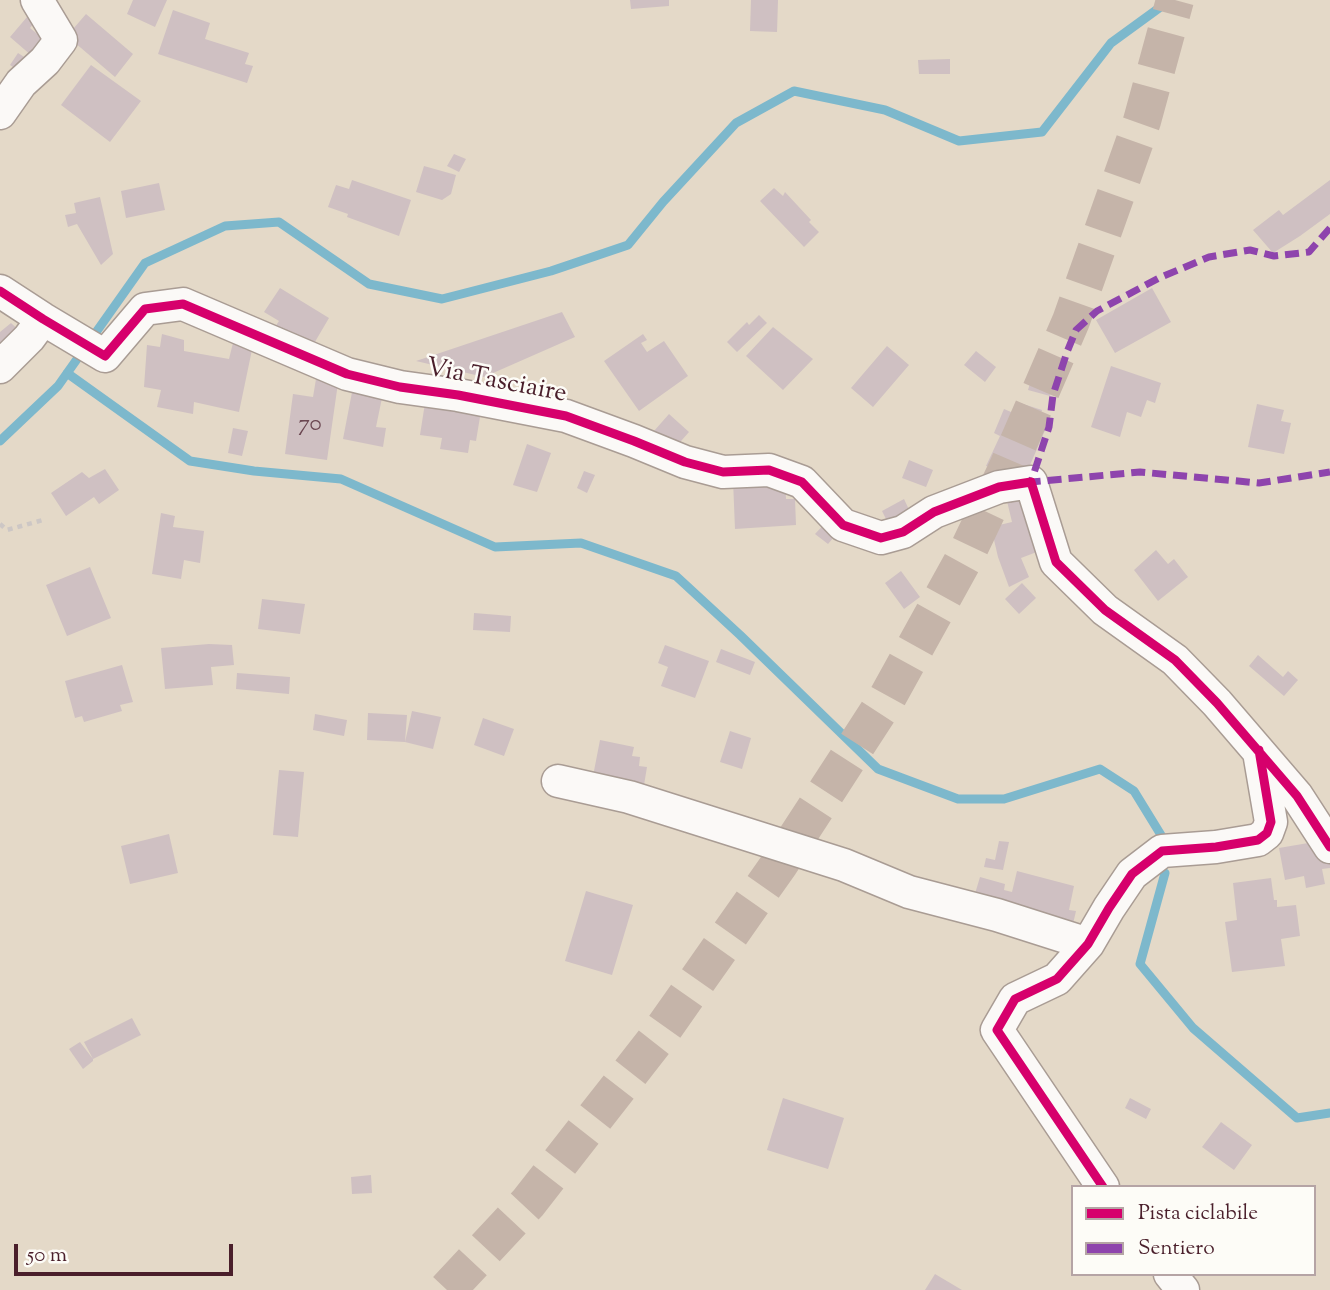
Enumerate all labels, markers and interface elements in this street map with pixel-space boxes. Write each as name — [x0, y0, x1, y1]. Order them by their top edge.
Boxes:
street label: Via Tasciaire — [423, 354, 569, 412]
house number: 70 — [298, 412, 322, 440]
legend — [1071, 1185, 1316, 1276]
text: Pista ciclabile — [1138, 1199, 1258, 1229]
scale bar — [18, 1230, 236, 1274]
text: Sentiero — [1138, 1234, 1215, 1264]
text: 50 m — [27, 1241, 67, 1271]

